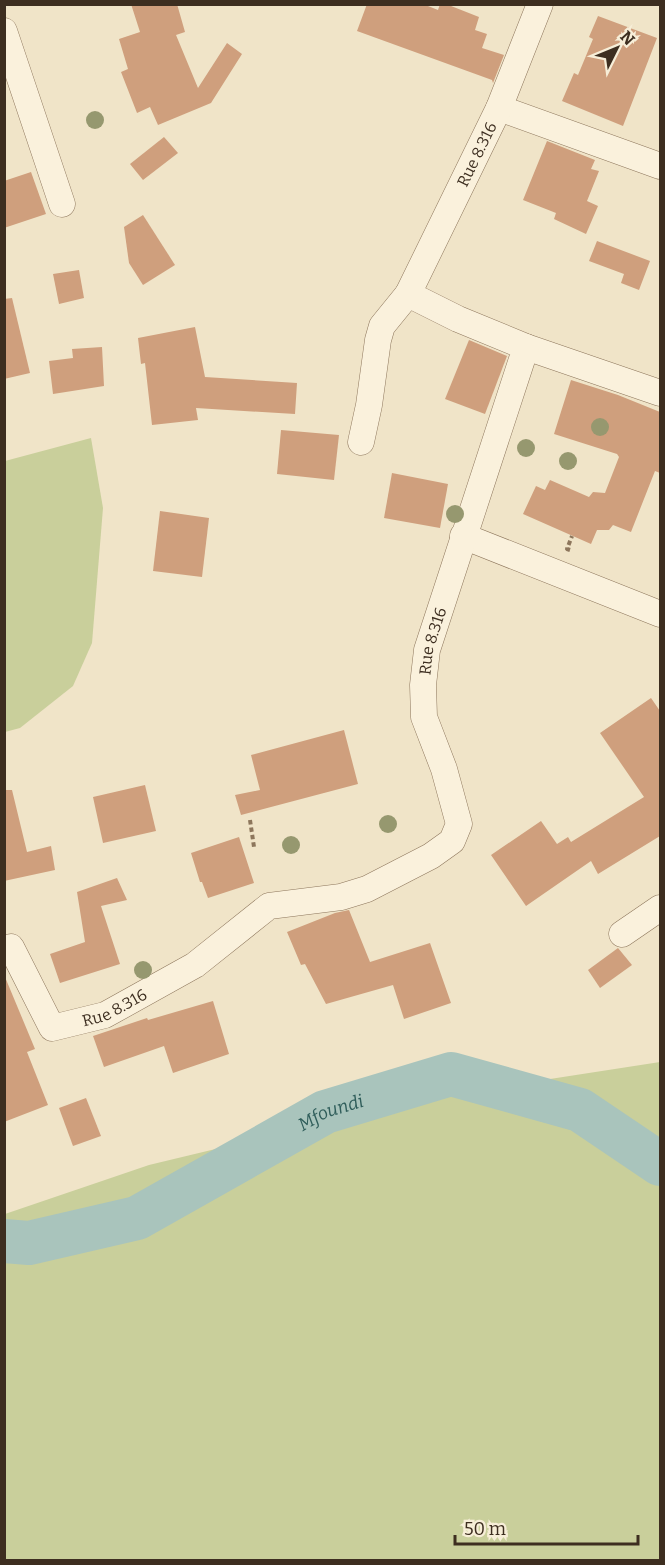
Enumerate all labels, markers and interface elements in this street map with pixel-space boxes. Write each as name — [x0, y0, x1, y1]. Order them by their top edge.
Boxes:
north arrow — [587, 18, 647, 78]
text: N — [616, 27, 639, 49]
street label: Rue 8.316 — [453, 119, 500, 190]
street label: Rue 8.316 — [415, 605, 450, 676]
street label: Rue 8.316 — [80, 984, 150, 1030]
water label: Mfoundi — [294, 1090, 366, 1136]
scale bar — [455, 1508, 638, 1546]
text: 50 m — [464, 1518, 506, 1540]

